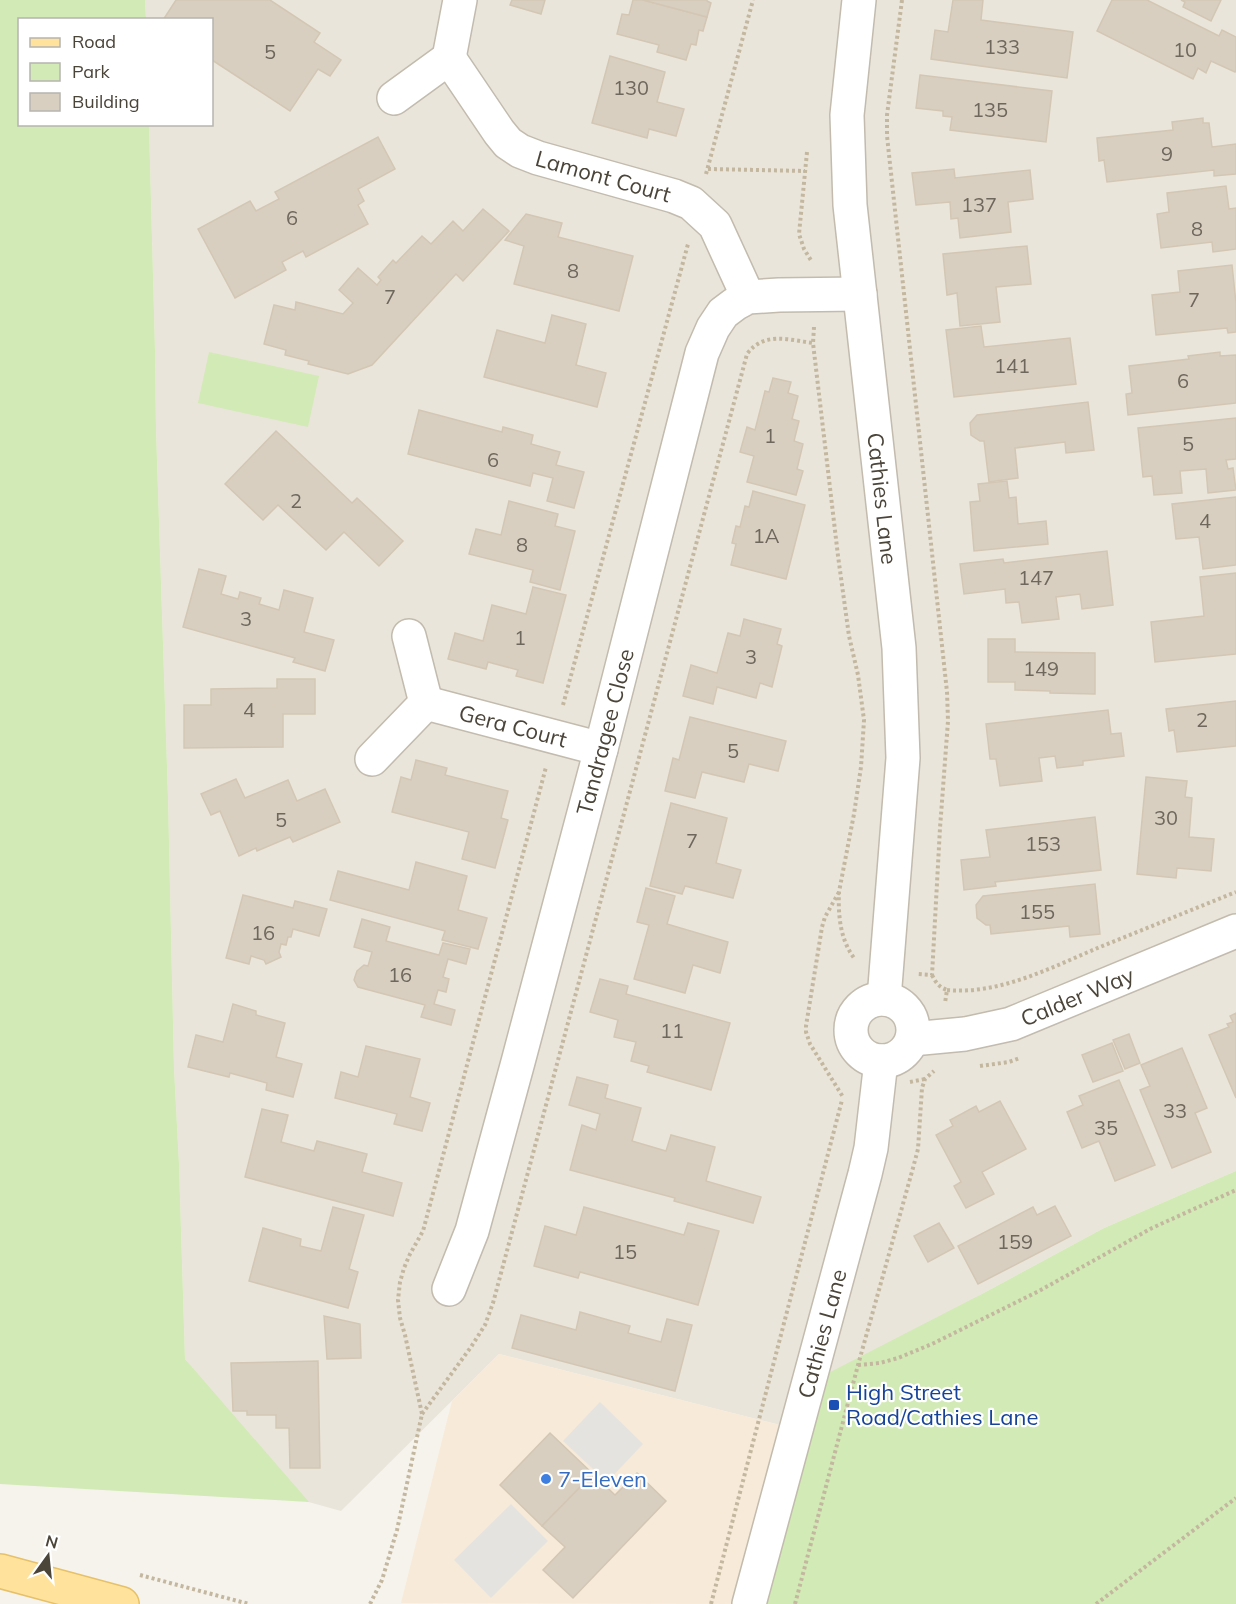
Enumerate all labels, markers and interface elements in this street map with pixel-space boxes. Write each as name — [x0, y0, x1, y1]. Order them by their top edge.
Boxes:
legend — [18, 18, 213, 126]
text: Road — [72, 30, 116, 53]
house number: 133 — [984, 34, 1020, 59]
house number: 10 — [1173, 37, 1197, 62]
house number: 5 — [264, 39, 276, 64]
text: Park — [72, 60, 111, 83]
house number: 130 — [613, 75, 649, 100]
text: Building — [72, 90, 140, 113]
house number: 135 — [972, 97, 1008, 122]
house number: 9 — [1161, 141, 1173, 166]
street label: Lamont Court — [532, 144, 674, 209]
house number: 137 — [961, 192, 997, 217]
house number: 6 — [286, 205, 298, 230]
house number: 8 — [1191, 216, 1203, 241]
house number: 8 — [567, 258, 579, 283]
house number: 7 — [384, 284, 396, 309]
house number: 7 — [1188, 287, 1200, 312]
house number: 141 — [994, 353, 1030, 378]
house number: 6 — [1177, 368, 1189, 393]
house number: 1 — [764, 423, 776, 448]
street label: Cathies Lane — [861, 431, 904, 566]
house number: 5 — [1182, 431, 1194, 456]
house number: 6 — [487, 447, 499, 472]
house number: 2 — [290, 488, 302, 513]
house number: 4 — [1199, 508, 1211, 533]
house number: 1A — [753, 523, 780, 548]
house number: 8 — [516, 532, 528, 557]
house number: 147 — [1018, 565, 1054, 590]
house number: 3 — [240, 606, 252, 631]
house number: 1 — [514, 625, 526, 650]
house number: 3 — [745, 644, 757, 669]
street label: Tandragee Close — [570, 646, 640, 818]
house number: 149 — [1023, 656, 1059, 681]
house number: 4 — [243, 697, 255, 722]
street label: Gera Court — [456, 698, 570, 754]
house number: 2 — [1196, 707, 1208, 732]
house number: 5 — [727, 738, 739, 763]
house number: 30 — [1154, 805, 1178, 830]
house number: 5 — [275, 807, 287, 832]
house number: 7 — [686, 828, 698, 853]
house number: 153 — [1025, 831, 1061, 856]
house number: 155 — [1019, 899, 1055, 924]
house number: 16 — [251, 920, 275, 945]
street label: Calder Way — [1016, 961, 1138, 1032]
house number: 16 — [388, 962, 412, 987]
house number: 11 — [660, 1018, 684, 1043]
house number: 33 — [1163, 1098, 1187, 1123]
house number: 35 — [1094, 1115, 1118, 1140]
house number: 159 — [997, 1229, 1033, 1254]
house number: 15 — [613, 1239, 637, 1264]
street label: Cathies Lane — [791, 1266, 853, 1401]
place label: High Street Road/Cathies Lane — [846, 1378, 1038, 1431]
marker: High Street Road/Cathies Lane — [827, 1398, 841, 1412]
place label: 7-Eleven — [558, 1465, 647, 1493]
marker: 7-Eleven — [539, 1472, 553, 1486]
north arrow — [18, 1526, 78, 1586]
text: N — [43, 1530, 60, 1553]

